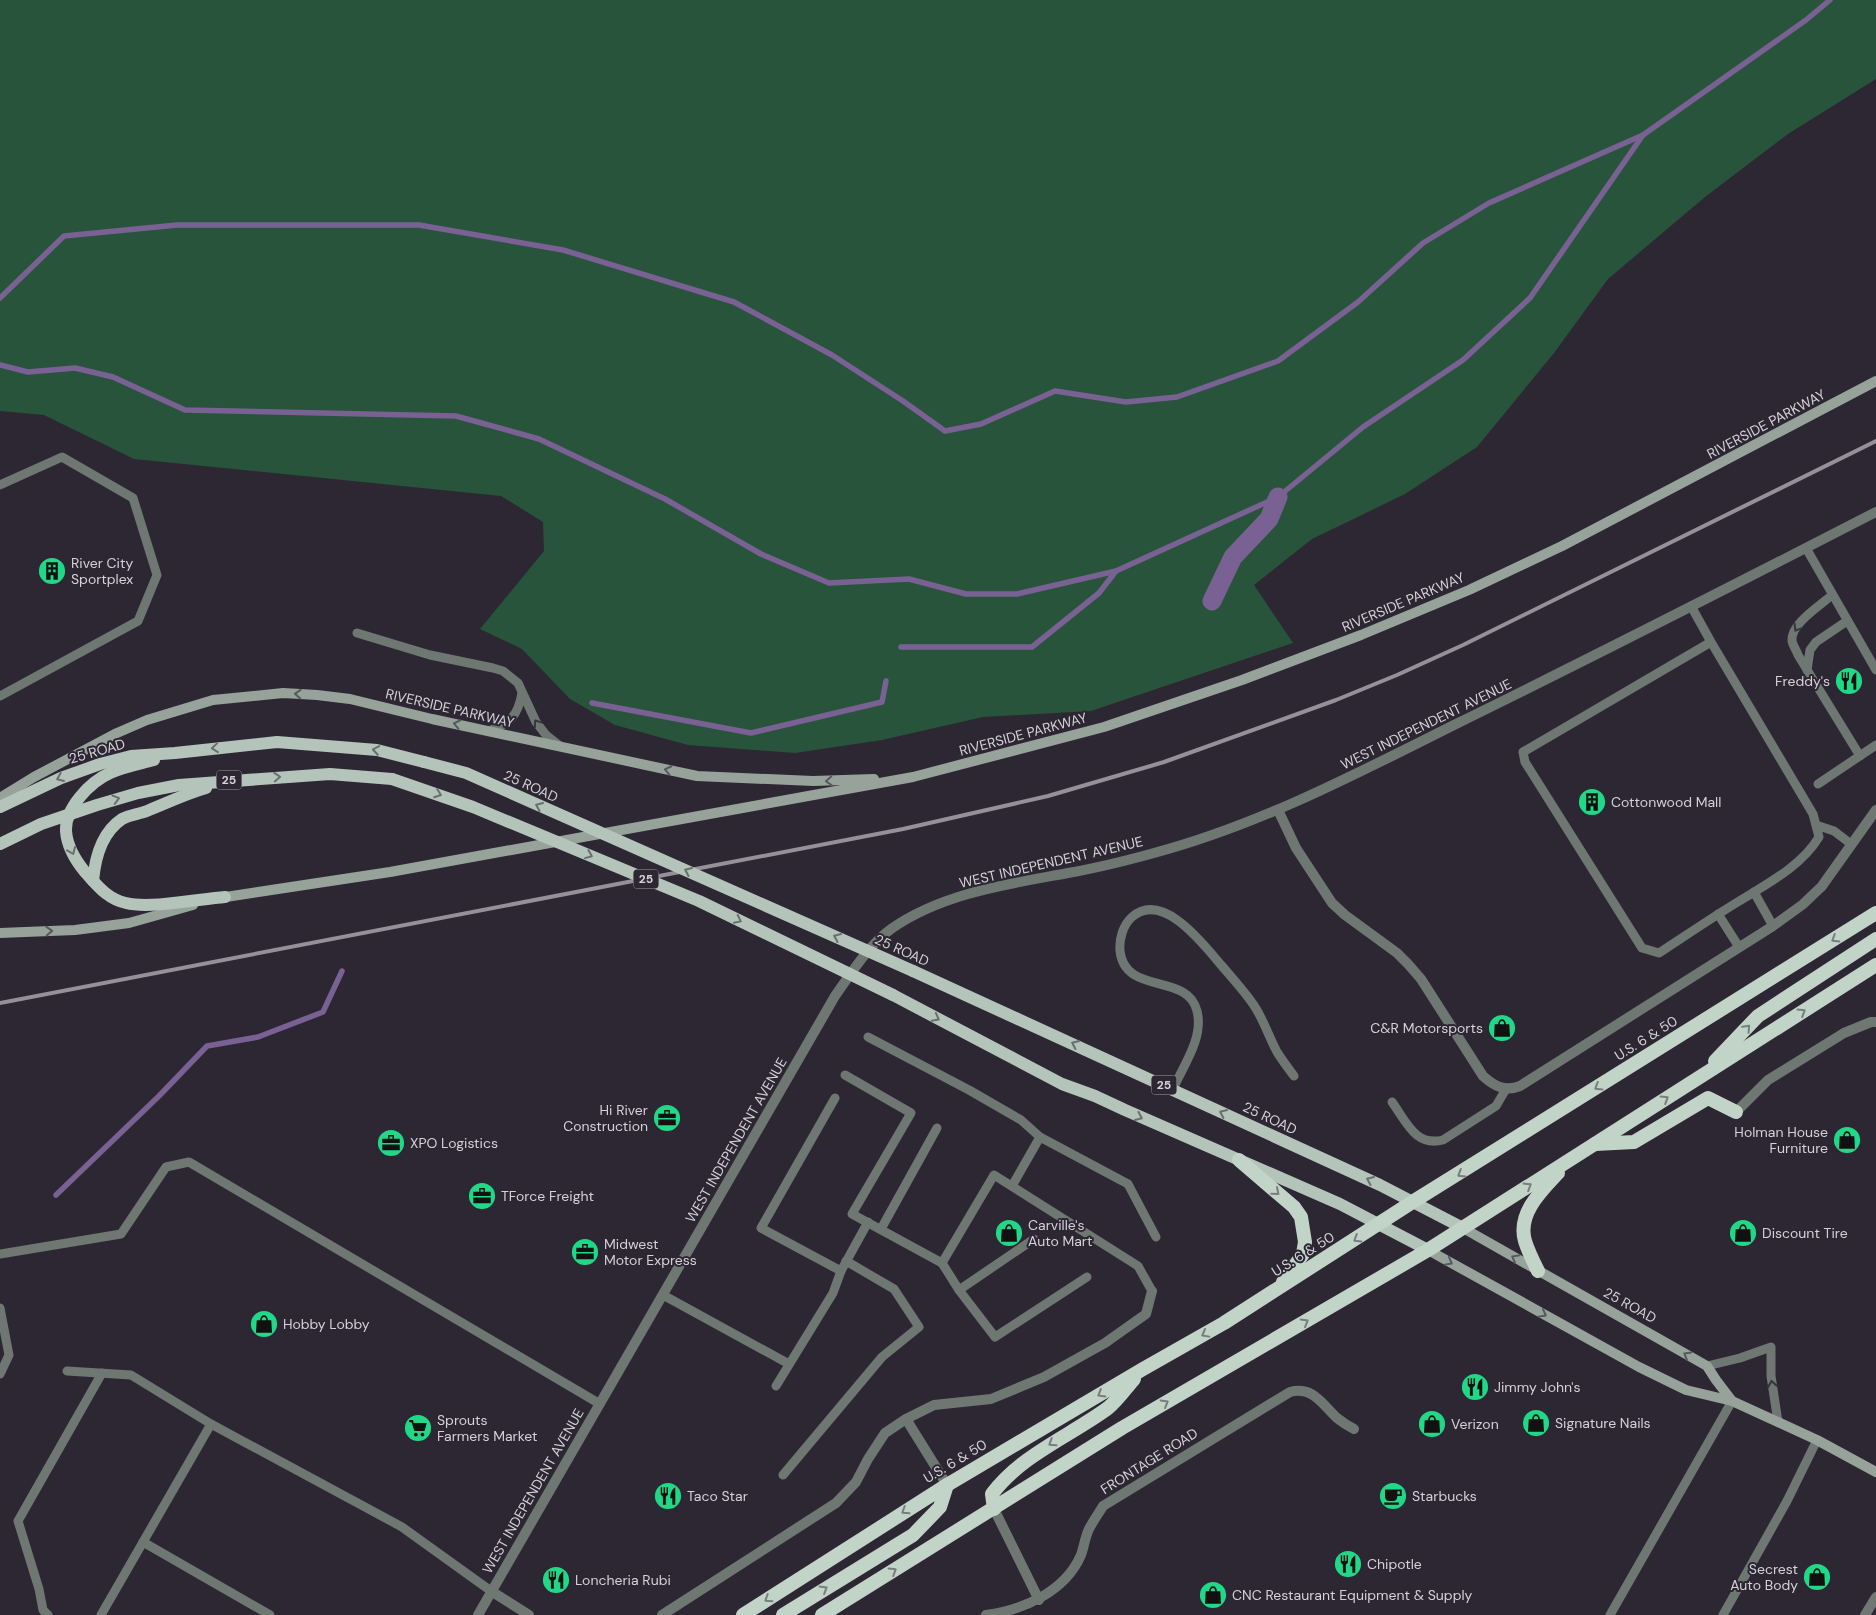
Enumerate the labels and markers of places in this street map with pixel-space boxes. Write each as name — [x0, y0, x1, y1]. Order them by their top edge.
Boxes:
place label: River City Sportplex — [71, 554, 133, 588]
building icon: River City Sportplex — [37, 556, 67, 586]
restaurant icon: Freddy's — [1834, 666, 1864, 696]
place label: Freddy's — [1775, 672, 1830, 690]
building icon: Cottonwood Mall — [1577, 787, 1607, 817]
place label: Cottonwood Mall — [1611, 793, 1721, 811]
shop icon: C&R Motorsports — [1487, 1013, 1517, 1043]
place label: C&R Motorsports — [1370, 1019, 1483, 1037]
place label: Hi River Construction — [563, 1101, 648, 1135]
office icon: Hi River Construction — [652, 1103, 682, 1133]
place label: Holman House Furniture — [1734, 1123, 1828, 1157]
shop icon: Holman House Furniture — [1832, 1125, 1862, 1155]
office icon: XPO Logistics — [376, 1128, 406, 1158]
place label: XPO Logistics — [410, 1134, 498, 1152]
office icon: TForce Freight — [467, 1181, 497, 1211]
place label: TForce Freight — [501, 1187, 594, 1205]
place label: Carville's Auto Mart — [1028, 1216, 1093, 1250]
shop icon: Carville's Auto Mart — [994, 1218, 1024, 1248]
shop icon: Discount Tire — [1728, 1218, 1758, 1248]
place label: Discount Tire — [1762, 1224, 1848, 1242]
place label: Midwest Motor Express — [604, 1235, 697, 1269]
office icon: Midwest Motor Express — [570, 1237, 600, 1267]
shop icon: Hobby Lobby — [249, 1309, 279, 1339]
place label: Hobby Lobby — [283, 1315, 370, 1333]
restaurant icon: Jimmy John's — [1460, 1372, 1490, 1402]
place label: Jimmy John's — [1494, 1378, 1581, 1396]
shop icon: Signature Nails — [1521, 1408, 1551, 1438]
shop icon: Verizon — [1417, 1409, 1447, 1439]
place label: Sprouts Farmers Market — [437, 1411, 538, 1445]
supermarket icon: Sprouts Farmers Market — [403, 1413, 433, 1443]
place label: Signature Nails — [1555, 1414, 1651, 1432]
place label: Verizon — [1451, 1415, 1499, 1433]
restaurant icon: Taco Star — [653, 1481, 683, 1511]
cafe icon: Starbucks — [1378, 1481, 1408, 1511]
place label: Taco Star — [687, 1487, 748, 1505]
place label: Starbucks — [1412, 1487, 1477, 1505]
restaurant icon: Chipotle — [1333, 1549, 1363, 1579]
place label: Chipotle — [1367, 1555, 1422, 1573]
place label: Secrest Auto Body — [1730, 1560, 1798, 1594]
shop icon: Secrest Auto Body — [1802, 1562, 1832, 1592]
restaurant icon: Loncheria Rubi — [541, 1565, 571, 1595]
place label: Loncheria Rubi — [575, 1571, 671, 1589]
shop icon: CNC Restaurant Equipment & Supply — [1198, 1580, 1228, 1610]
place label: CNC Restaurant Equipment & Supply — [1232, 1586, 1473, 1604]

